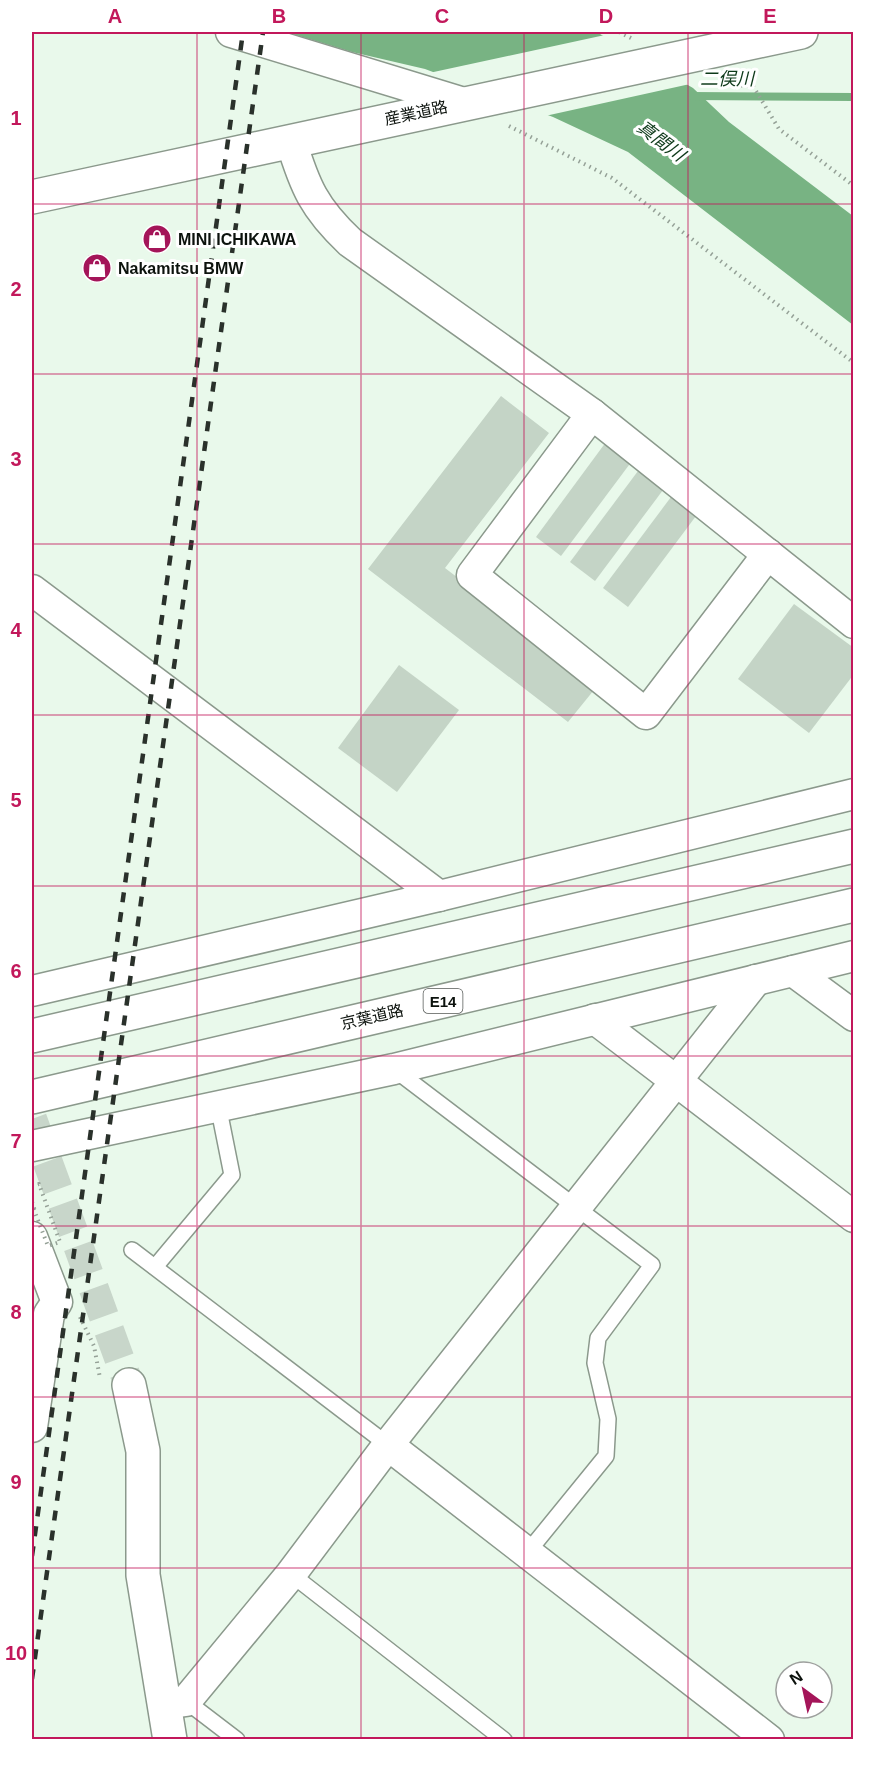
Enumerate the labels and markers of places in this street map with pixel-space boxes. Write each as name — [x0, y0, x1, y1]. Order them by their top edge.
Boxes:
shop icon: MINI ICHIKAWA — [141, 223, 173, 255]
place label: MINI ICHIKAWA — [178, 231, 297, 248]
shop icon: Nakamitsu BMW — [81, 252, 113, 284]
place label: Nakamitsu BMW — [118, 260, 244, 277]

